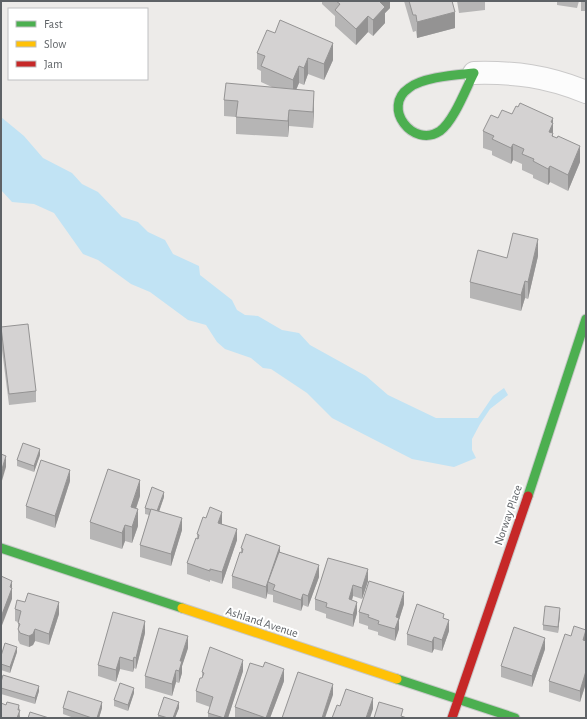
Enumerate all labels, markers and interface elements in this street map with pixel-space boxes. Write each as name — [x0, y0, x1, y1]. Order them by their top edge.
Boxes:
legend — [8, 8, 148, 80]
text: Fast — [44, 18, 63, 30]
text: Slow — [44, 38, 66, 50]
text: Jam — [44, 58, 63, 70]
street label: Norway Place — [492, 483, 525, 547]
street label: Ashland Avenue — [224, 605, 300, 639]

